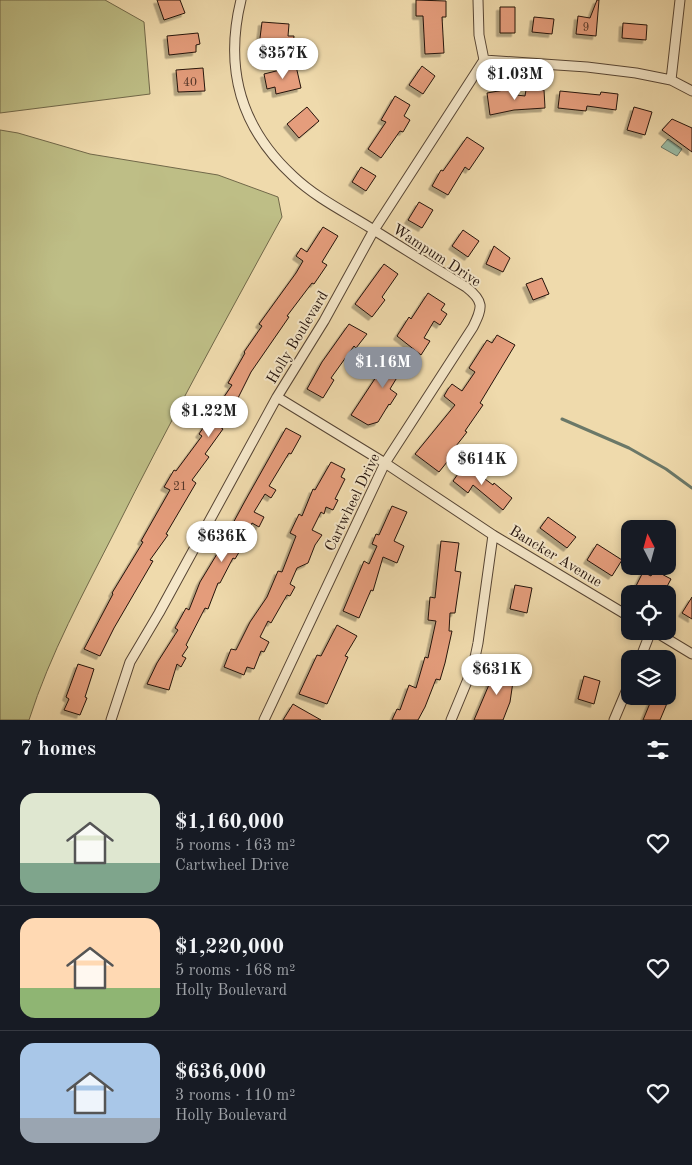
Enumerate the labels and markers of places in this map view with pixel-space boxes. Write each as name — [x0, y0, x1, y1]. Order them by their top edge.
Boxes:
pin: $357K — [248, 38, 318, 80]
pin: $1.03M — [474, 58, 556, 101]
pin: $1.16M — [342, 346, 424, 389]
pin: $1.22M — [168, 396, 250, 438]
pin: $614K — [447, 444, 517, 486]
pin: $636K — [187, 520, 257, 563]
pin: $631K — [462, 654, 532, 696]

